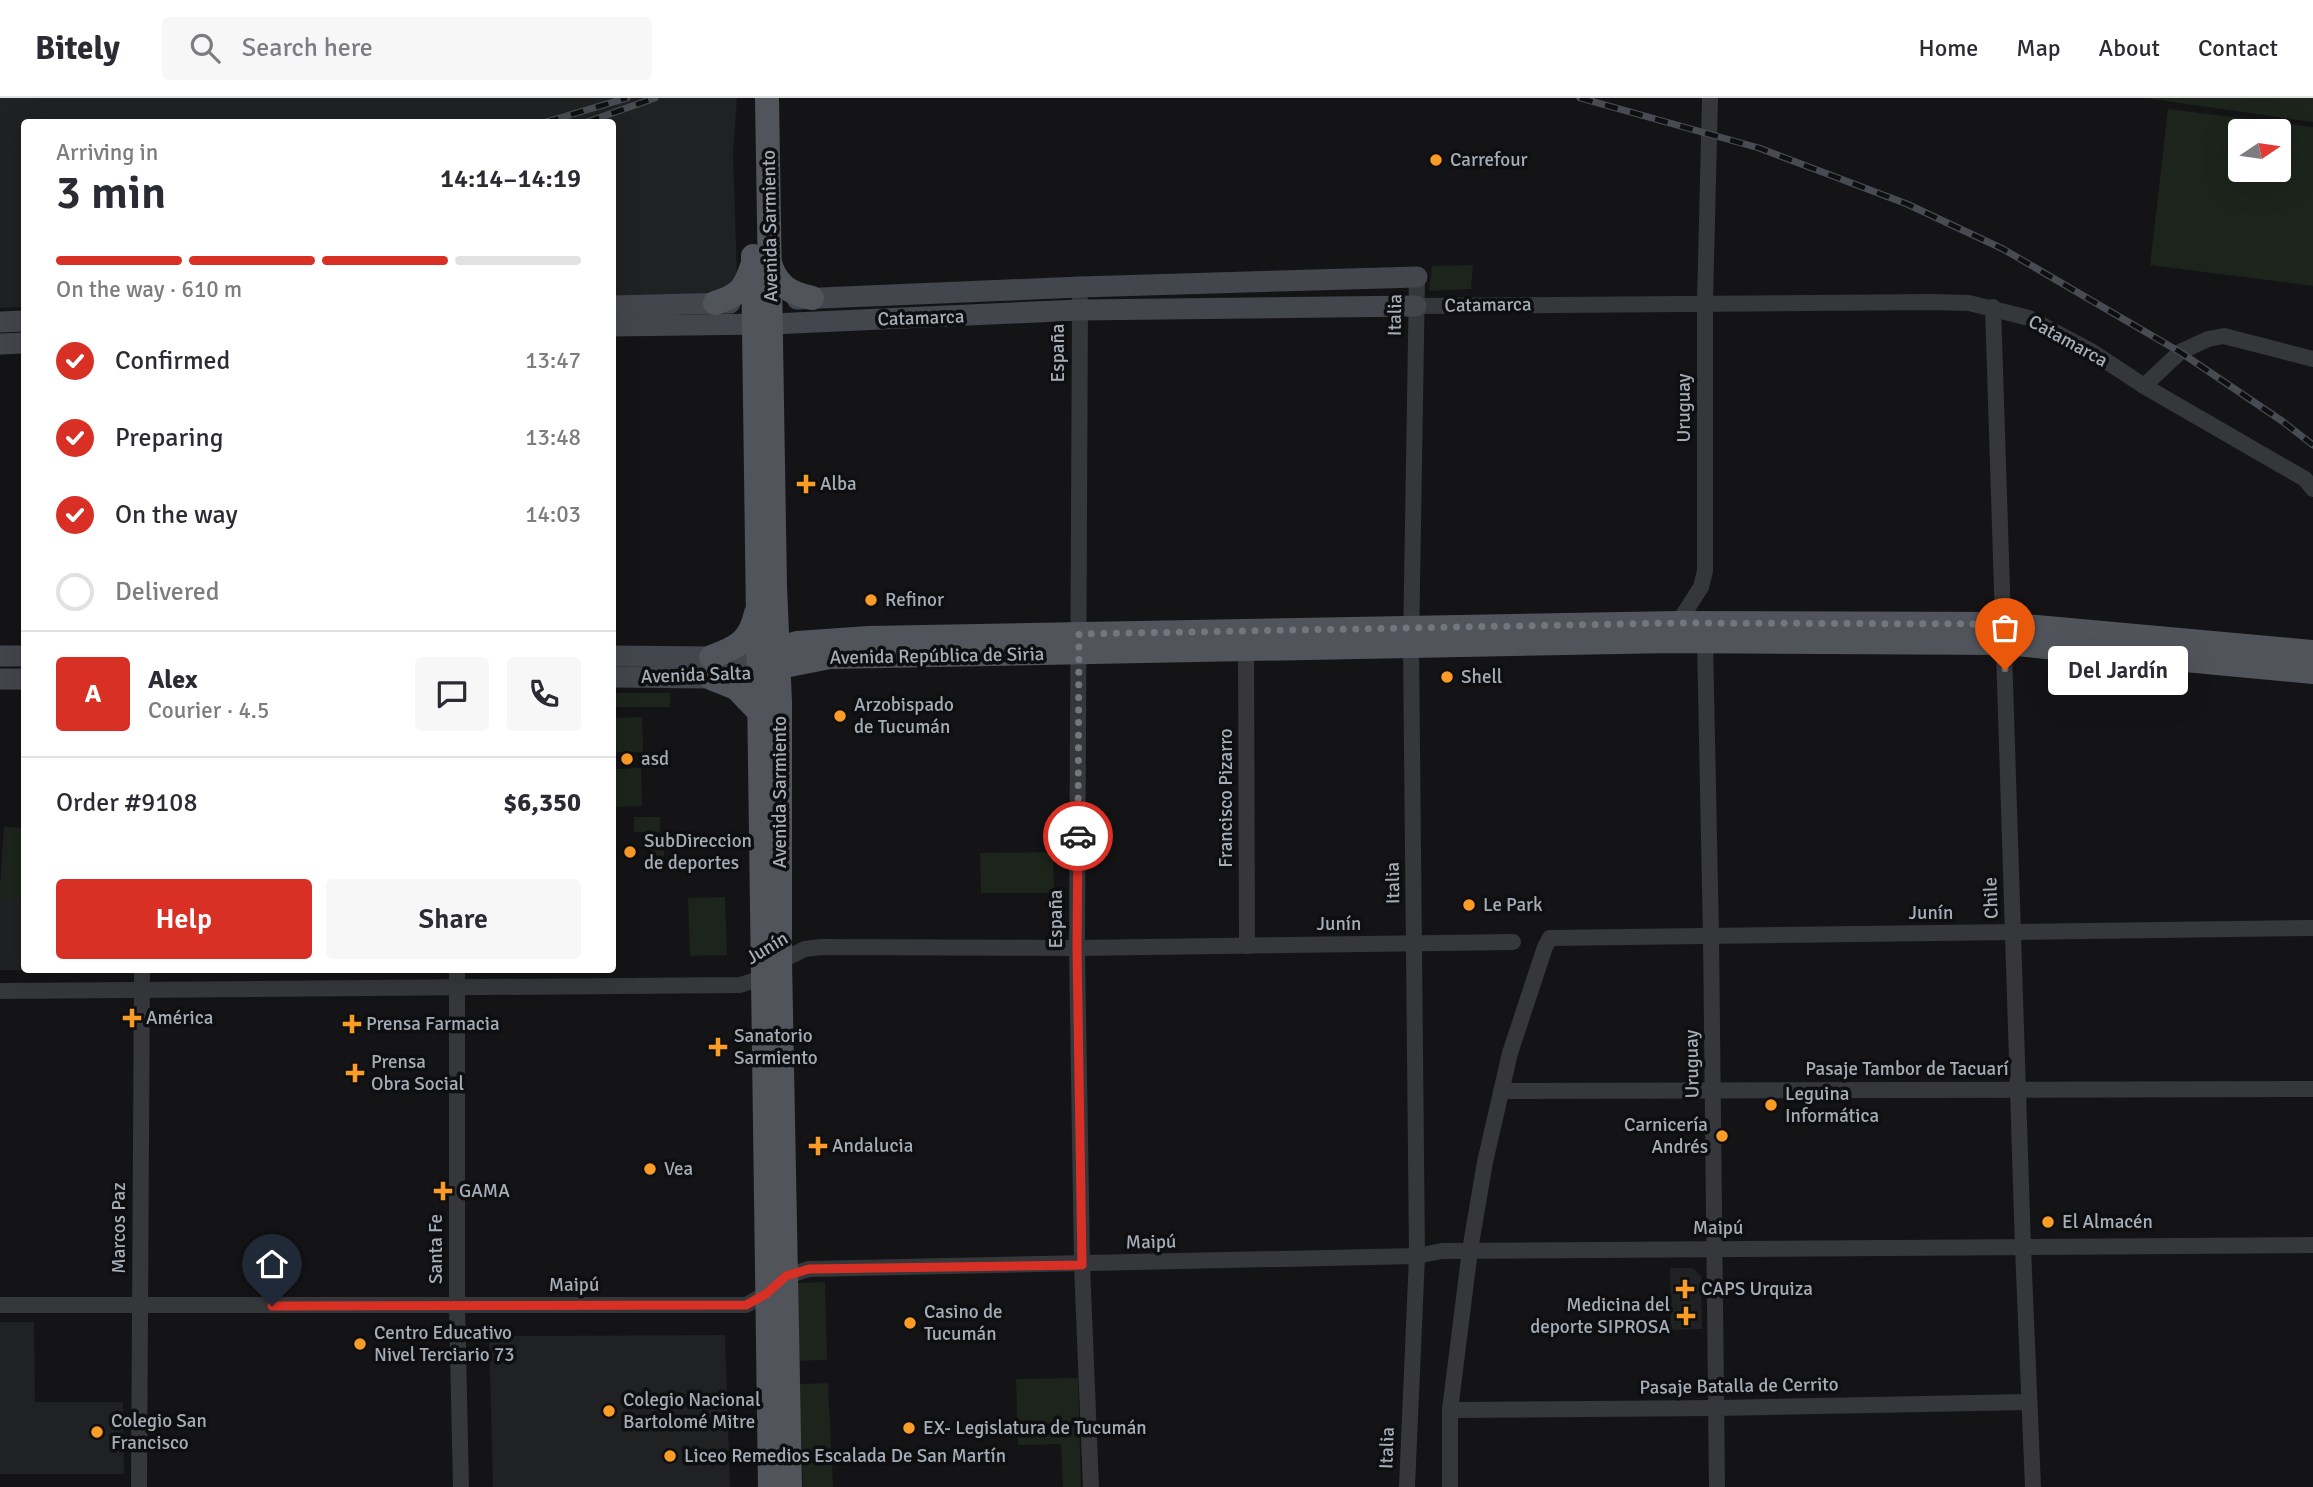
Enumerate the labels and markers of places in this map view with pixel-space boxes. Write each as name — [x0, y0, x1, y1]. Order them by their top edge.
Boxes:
place label: Carrefour — [1450, 148, 1528, 172]
marker: Carrefour — [1428, 152, 1444, 168]
place label: Alba — [820, 472, 857, 496]
marker: Alba — [798, 476, 814, 492]
place label: Refinor — [885, 588, 944, 612]
marker: Refinor — [863, 592, 879, 608]
pin — [1975, 598, 2035, 670]
callout: Del Jardín — [2047, 646, 2187, 694]
place label: Shell — [1461, 665, 1502, 689]
marker: Shell — [1439, 669, 1455, 685]
place label: Arzobispado de Tucumán — [854, 693, 954, 739]
marker: Arzobispado de Tucumán — [832, 708, 848, 724]
place label: asd — [641, 747, 669, 771]
marker: asd — [619, 751, 635, 767]
place label: SubDireccion de deportes — [644, 829, 752, 875]
marker: SubDireccion de deportes — [622, 844, 638, 860]
place label: Le Park — [1483, 893, 1543, 917]
marker: Le Park — [1461, 897, 1477, 913]
place label: América — [146, 1006, 213, 1030]
marker: América — [124, 1010, 140, 1026]
place label: Prensa Farmacia — [366, 1012, 500, 1036]
marker: Prensa Farmacia — [344, 1016, 360, 1032]
place label: Sanatorio Sarmiento — [734, 1024, 818, 1070]
marker: Sanatorio Sarmiento — [708, 1037, 728, 1057]
place label: Prensa Obra Social — [371, 1050, 464, 1096]
marker: Prensa Obra Social — [345, 1063, 365, 1083]
place label: Leguina Informática — [1785, 1082, 1879, 1128]
marker: Leguina Informática — [1763, 1097, 1779, 1113]
place label: Carnicería Andrés — [1624, 1113, 1708, 1159]
marker: Carnicería Andrés — [1714, 1128, 1730, 1144]
place label: Andalucia — [832, 1134, 913, 1158]
marker: Andalucia — [810, 1138, 826, 1154]
place label: Vea — [664, 1157, 693, 1181]
marker: Vea — [642, 1161, 658, 1177]
place label: GAMA — [459, 1179, 510, 1203]
marker: GAMA — [433, 1181, 453, 1201]
place label: El Almacén — [2062, 1210, 2153, 1234]
marker: El Almacén — [2040, 1214, 2056, 1230]
pin — [242, 1234, 302, 1306]
place label: CAPS Urquiza — [1701, 1277, 1813, 1301]
marker: CAPS Urquiza — [1675, 1279, 1695, 1299]
place label: Medicina del deporte SIPROSA — [1530, 1293, 1670, 1339]
place label: Casino de Tucumán — [924, 1300, 1002, 1346]
marker: Medicina del deporte SIPROSA — [1676, 1306, 1696, 1326]
marker: Casino de Tucumán — [902, 1315, 918, 1331]
place label: Centro Educativo Nivel Terciario 73 — [374, 1321, 514, 1367]
marker: Centro Educativo Nivel Terciario 73 — [352, 1336, 368, 1352]
place label: Colegio Nacional Bartolomé Mitre — [623, 1388, 761, 1434]
marker: Colegio Nacional Bartolomé Mitre — [601, 1403, 617, 1419]
place label: Colegio San Francisco — [111, 1409, 207, 1455]
place label: EX- Legislatura de Tucumán — [923, 1416, 1147, 1440]
marker: EX- Legislatura de Tucumán — [901, 1420, 917, 1436]
marker: Colegio San Francisco — [89, 1424, 105, 1440]
place label: Liceo Remedios Escalada De San Martín — [684, 1444, 1006, 1468]
marker: Liceo Remedios Escalada De San Martín — [662, 1448, 678, 1464]

